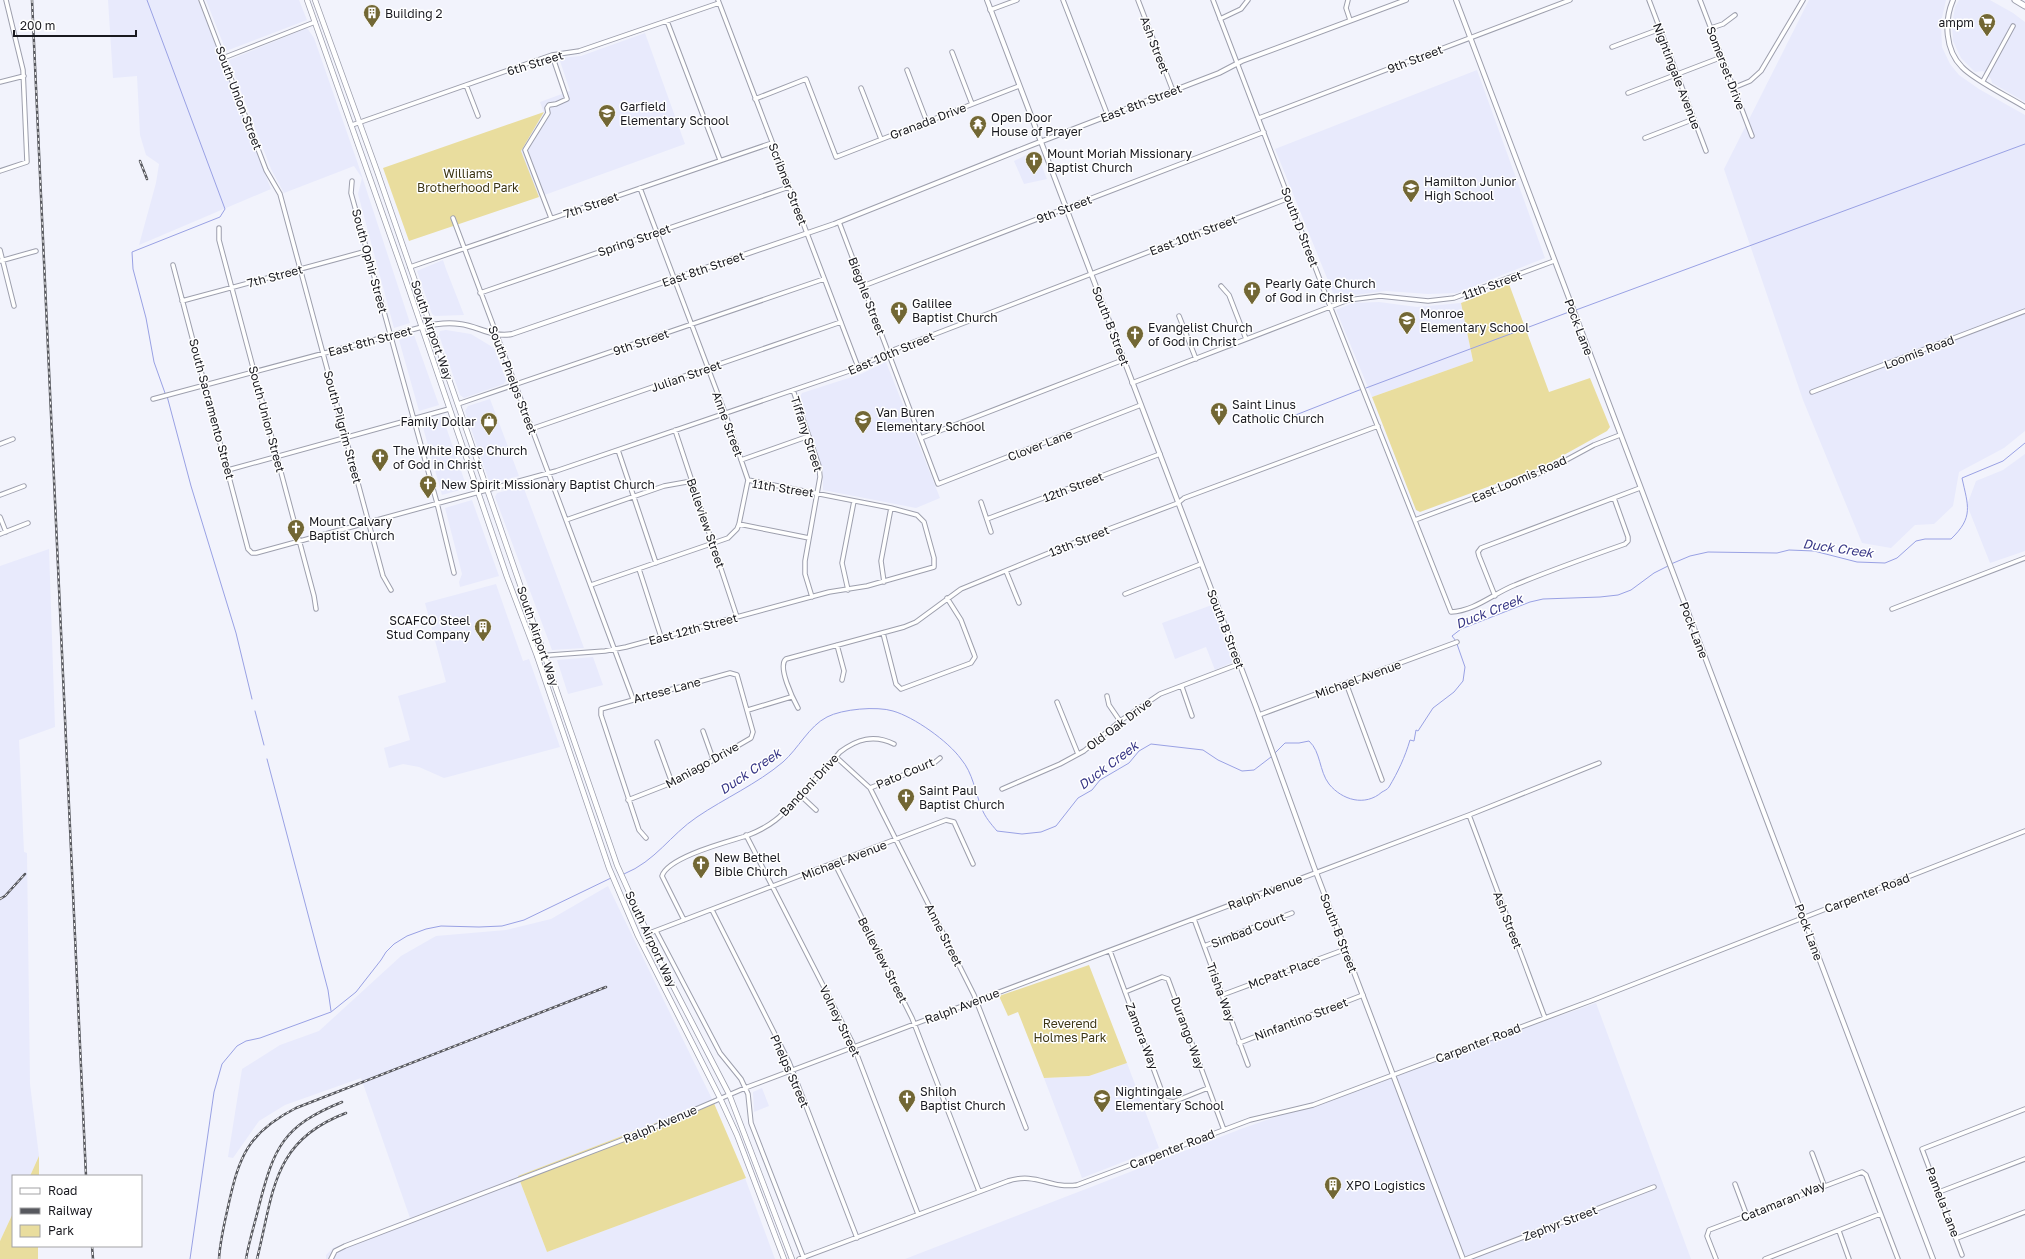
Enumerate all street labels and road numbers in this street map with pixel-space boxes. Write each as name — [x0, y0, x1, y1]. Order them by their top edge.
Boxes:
street label: Ash Street — [1137, 14, 1173, 76]
street label: Nightingale Avenue — [1650, 21, 1704, 131]
street label: Somerset Drive — [1703, 24, 1749, 112]
street label: 9th Street — [1385, 42, 1445, 76]
street label: South Union Street — [212, 44, 266, 152]
street label: 6th Street — [505, 47, 565, 79]
street label: East 8th Street — [1098, 80, 1184, 125]
street label: Granada Drive — [888, 99, 968, 142]
street label: Scribner Street — [765, 141, 811, 227]
street label: South D Street — [1278, 185, 1322, 269]
street label: 7th Street — [562, 189, 621, 221]
street label: 9th Street — [1034, 192, 1094, 226]
street label: South Ophir Street — [349, 207, 391, 315]
street label: East 10th Street — [1147, 211, 1239, 259]
street label: Spring Street — [596, 220, 673, 260]
street label: East 8th Street — [660, 248, 746, 290]
street label: Bieghle Street — [845, 255, 889, 337]
street label: 7th Street — [245, 261, 305, 291]
street label: 11th Street — [1460, 267, 1524, 303]
street label: South Airport Way — [408, 278, 456, 382]
street label: South B Street — [1089, 284, 1133, 368]
street label: Pock Lane — [1561, 297, 1597, 357]
street label: East 8th Street — [326, 323, 414, 359]
street label: South Phelps Street — [485, 323, 541, 437]
street label: 9th Street — [611, 325, 671, 359]
street label: East 10th Street — [846, 328, 937, 378]
street label: Loomis Road — [1882, 332, 1956, 372]
street label: South Sacramento Street — [186, 337, 238, 481]
street label: Julian Street — [649, 357, 723, 395]
street label: South Union Street — [246, 364, 289, 474]
street label: South Pilgrim Street — [321, 369, 365, 485]
street label: Anne Street — [709, 389, 747, 459]
street label: Tiffany Street — [788, 394, 826, 474]
street label: Clover Lane — [1006, 426, 1074, 464]
street label: East Loomis Road — [1469, 452, 1569, 506]
street label: 12th Street — [1041, 469, 1106, 505]
street label: Belleview Street — [684, 476, 729, 570]
street label: 11th Street — [751, 476, 815, 500]
street label: 13th Street — [1047, 522, 1111, 560]
street label: South Airport Way — [514, 584, 562, 688]
street label: South B Street — [1204, 587, 1248, 671]
street label: Pock Lane — [1676, 600, 1712, 660]
street label: East 12th Street — [647, 610, 739, 648]
street label: Michael Avenue — [1313, 656, 1403, 702]
street label: Artese Lane — [632, 674, 702, 706]
street label: Old Oak Drive — [1083, 694, 1155, 754]
street label: Maniago Drive — [663, 739, 741, 791]
street label: Bandoni Drive — [776, 751, 842, 819]
street label: Pato Court — [874, 754, 937, 792]
street label: Michael Avenue — [799, 837, 889, 883]
street label: Carpenter Road — [1822, 870, 1912, 916]
street label: Ralph Avenue — [1226, 871, 1304, 913]
street label: South Airport Way — [622, 888, 680, 990]
street label: Ash Street — [1490, 889, 1526, 951]
street label: South B Street — [1317, 891, 1361, 975]
street label: Anne Street — [922, 901, 966, 969]
street label: Pock Lane — [1792, 902, 1826, 962]
street label: Simbad Court — [1209, 909, 1287, 951]
street label: Belleview Street — [855, 915, 911, 1006]
street label: McPatt Place — [1246, 952, 1322, 992]
street label: Trisha Way — [1203, 960, 1239, 1024]
street label: Volney Street — [816, 983, 864, 1059]
street label: Ralph Avenue — [923, 985, 1001, 1027]
street label: Ninfantino Street — [1252, 994, 1350, 1044]
street label: Durango Way — [1168, 995, 1208, 1072]
street label: Zamora Way — [1122, 1000, 1162, 1072]
street label: Carpenter Road — [1433, 1020, 1523, 1066]
street label: Phelps Street — [767, 1032, 813, 1110]
street label: Ralph Avenue — [621, 1102, 699, 1146]
street label: Carpenter Road — [1127, 1126, 1217, 1172]
street label: Pamela Lane — [1923, 1165, 1963, 1239]
street label: Catamaran Way — [1739, 1177, 1828, 1225]
street label: Zephyr Street — [1521, 1202, 1599, 1244]

